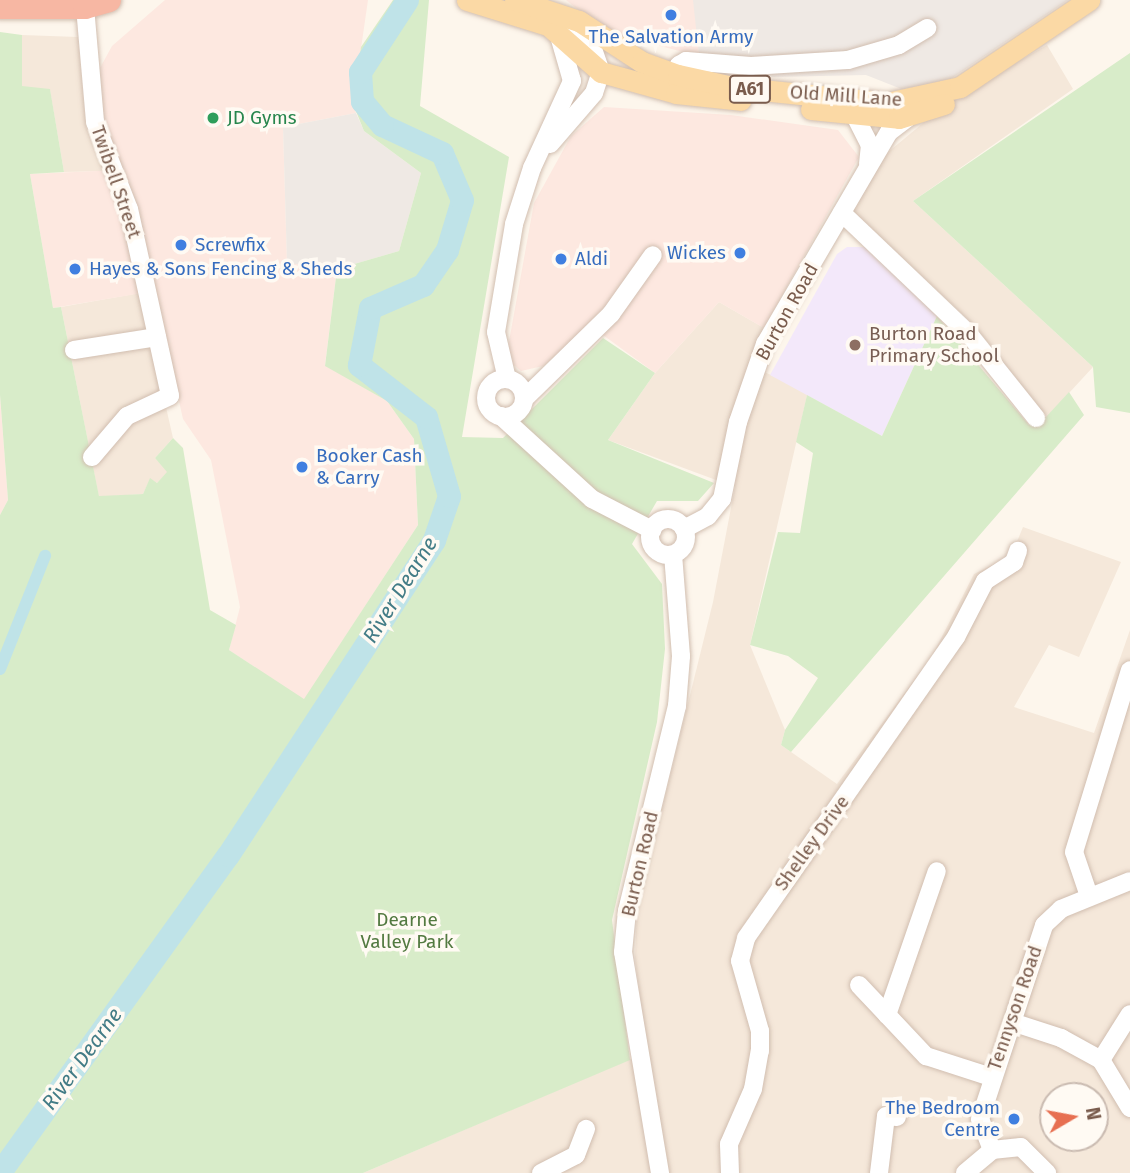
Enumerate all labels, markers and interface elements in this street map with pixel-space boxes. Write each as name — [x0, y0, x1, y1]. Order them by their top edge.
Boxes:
marker: The Salvation Army — [663, 7, 679, 23]
place label: The Salvation Army — [589, 26, 753, 48]
road number: A61 — [727, 74, 773, 104]
street label: Old Mill Lane — [789, 81, 903, 111]
place label: JD Gyms — [227, 107, 297, 129]
marker: JD Gyms — [205, 110, 221, 126]
street label: Twibell Street — [86, 123, 146, 241]
place label: Screwfix — [195, 234, 265, 256]
marker: Screwfix — [173, 237, 189, 253]
place label: Wickes — [667, 242, 726, 264]
marker: Wickes — [732, 245, 748, 261]
place label: Aldi — [575, 248, 608, 270]
marker: Aldi — [553, 251, 569, 267]
place label: Hayes & Sons Fencing & Sheds — [89, 258, 352, 280]
street label: Burton Road — [751, 259, 823, 365]
marker: Hayes & Sons Fencing & Sheds — [67, 261, 83, 277]
place label: Burton Road Primary School — [869, 323, 999, 367]
marker: Burton Road Primary School — [847, 337, 863, 353]
place label: Booker Cash & Carry — [316, 445, 423, 489]
marker: Booker Cash & Carry — [294, 459, 310, 475]
water label: River Dearne — [358, 532, 442, 648]
street label: Shelley Drive — [770, 791, 854, 895]
street label: Burton Road — [617, 809, 663, 919]
park label: Dearne Valley Park — [360, 909, 454, 953]
street label: Tennyson Road — [983, 943, 1047, 1073]
water label: River Dearne — [37, 1003, 127, 1115]
north arrow — [1039, 1082, 1109, 1152]
place label: The Bedroom Centre — [885, 1097, 1000, 1141]
text: N — [1081, 1105, 1106, 1122]
marker: The Bedroom Centre — [1006, 1111, 1022, 1127]

